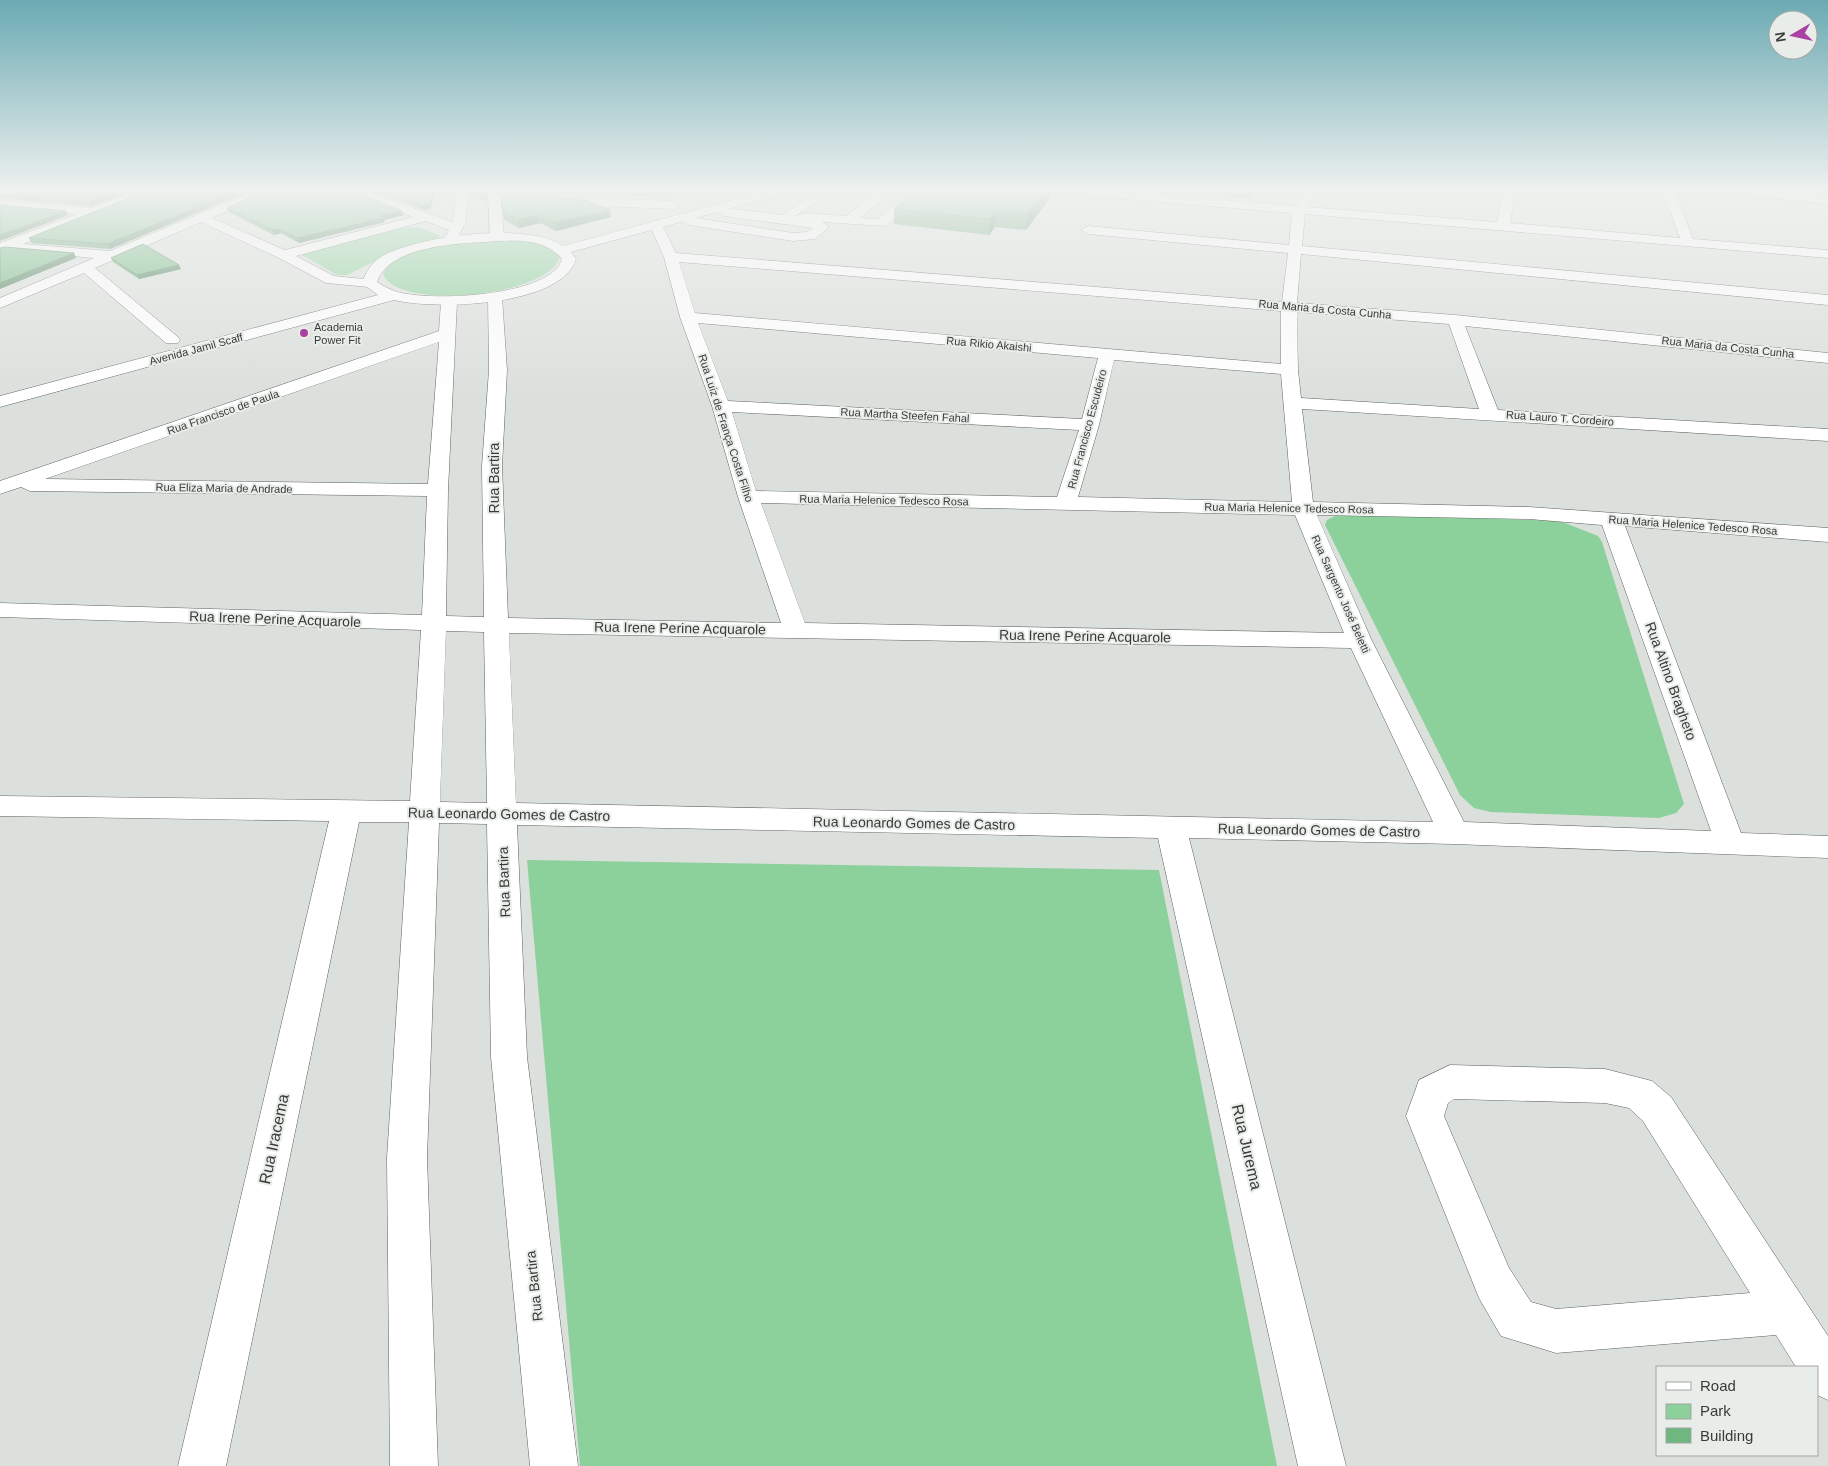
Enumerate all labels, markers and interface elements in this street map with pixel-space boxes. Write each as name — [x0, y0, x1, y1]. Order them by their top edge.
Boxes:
north arrow — [1768, 10, 1818, 60]
text: N — [1771, 31, 1789, 43]
street label: Rua Maria da Costa Cunha — [1258, 297, 1393, 321]
place label: Academia Power Fit — [314, 321, 364, 346]
marker: Academia Power Fit — [298, 327, 310, 339]
street label: Avenida Jamil Scaff — [148, 331, 245, 367]
street label: Rua Rikio Akaishi — [946, 334, 1032, 354]
street label: Rua Maria da Costa Cunha — [1661, 334, 1796, 360]
street label: Rua Luiz de França Costa Filho — [696, 353, 756, 503]
street label: Rua Francisco Escudeiro — [1065, 368, 1109, 490]
street label: Rua Francisco de Paula — [166, 387, 281, 437]
street label: Rua Martha Steefen Fahal — [840, 406, 970, 424]
street label: Rua Lauro T. Cordeiro — [1506, 408, 1614, 428]
street label: Rua Bartira — [486, 442, 502, 513]
street label: Rua Eliza Maria de Andrade — [155, 481, 293, 495]
street label: Rua Maria Helenice Tedesco Rosa — [799, 493, 970, 507]
street label: Rua Maria Helenice Tedesco Rosa — [1204, 501, 1375, 515]
street label: Rua Maria Helenice Tedesco Rosa — [1608, 513, 1779, 537]
street label: Rua Sargento José Beletti — [1310, 533, 1372, 655]
street label: Rua Irene Perine Acquarole — [189, 608, 361, 630]
street label: Rua Irene Perine Acquarole — [594, 619, 766, 638]
street label: Rua Altino Bragheto — [1642, 620, 1700, 742]
street label: Rua Irene Perine Acquarole — [999, 627, 1171, 646]
street label: Rua Leonardo Gomes de Castro — [408, 804, 611, 824]
street label: Rua Leonardo Gomes de Castro — [813, 813, 1016, 833]
street label: Rua Leonardo Gomes de Castro — [1218, 820, 1421, 840]
street label: Rua Bartira — [495, 846, 513, 918]
street label: Rua Iracema — [256, 1092, 292, 1186]
street label: Rua Jurema — [1229, 1103, 1265, 1191]
street label: Rua Bartira — [522, 1250, 546, 1322]
legend — [1656, 1366, 1818, 1456]
text: Road — [1700, 1377, 1736, 1394]
text: Park — [1700, 1402, 1731, 1419]
text: Building — [1700, 1427, 1753, 1444]

